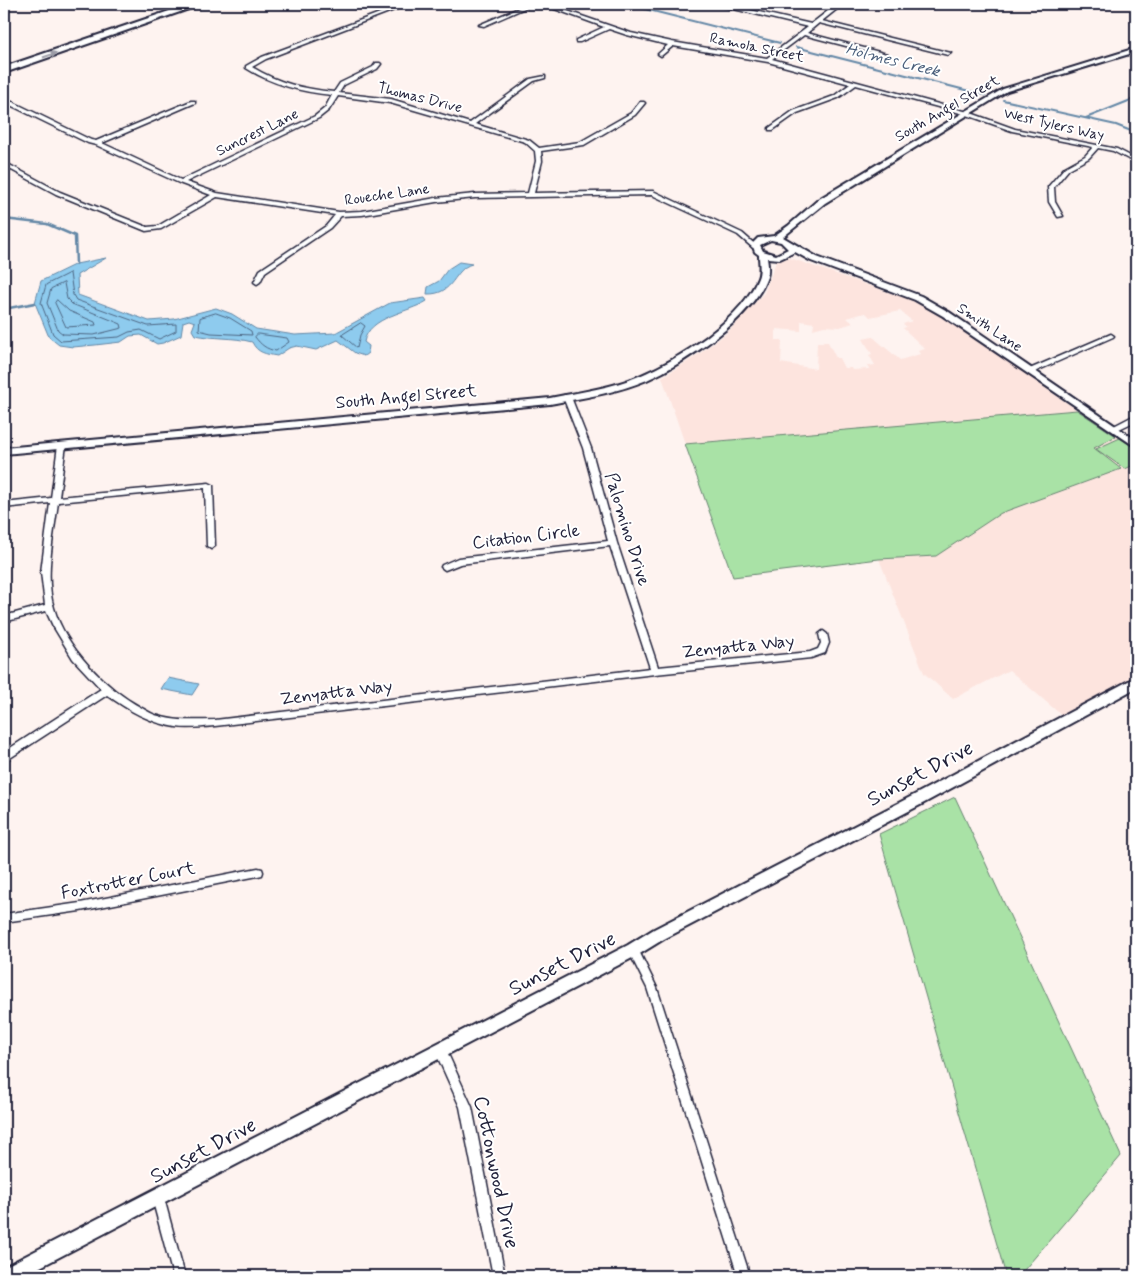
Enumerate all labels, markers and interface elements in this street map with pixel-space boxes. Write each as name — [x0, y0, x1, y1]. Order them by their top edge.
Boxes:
street label: Ramola Street — [708, 28, 806, 68]
water label: Holmes Creek — [843, 39, 943, 82]
one-way arrow — [43, 51, 58, 59]
street label: South Angel Street — [891, 71, 1004, 148]
street label: Thomas Drive — [375, 78, 464, 118]
street label: Suncrest Lane — [213, 104, 302, 161]
street label: West Tylers Way — [1002, 104, 1106, 146]
street label: Roueche Lane — [343, 179, 431, 211]
street label: Smith Lane — [953, 299, 1026, 357]
street label: South Angel Street — [335, 379, 478, 417]
street label: Palomino Drive — [598, 470, 656, 589]
street label: Citation Circle — [471, 518, 581, 556]
street label: Zenyatta Way — [681, 629, 796, 665]
street label: Zenyatta Way — [279, 674, 394, 712]
street label: Sunset Drive — [862, 734, 978, 814]
street label: Foxtrotter Court — [59, 856, 198, 906]
street label: Sunset Drive — [504, 925, 621, 1003]
street label: Cottonwood Drive — [466, 1093, 526, 1251]
street label: Sunset Drive — [145, 1111, 261, 1191]

